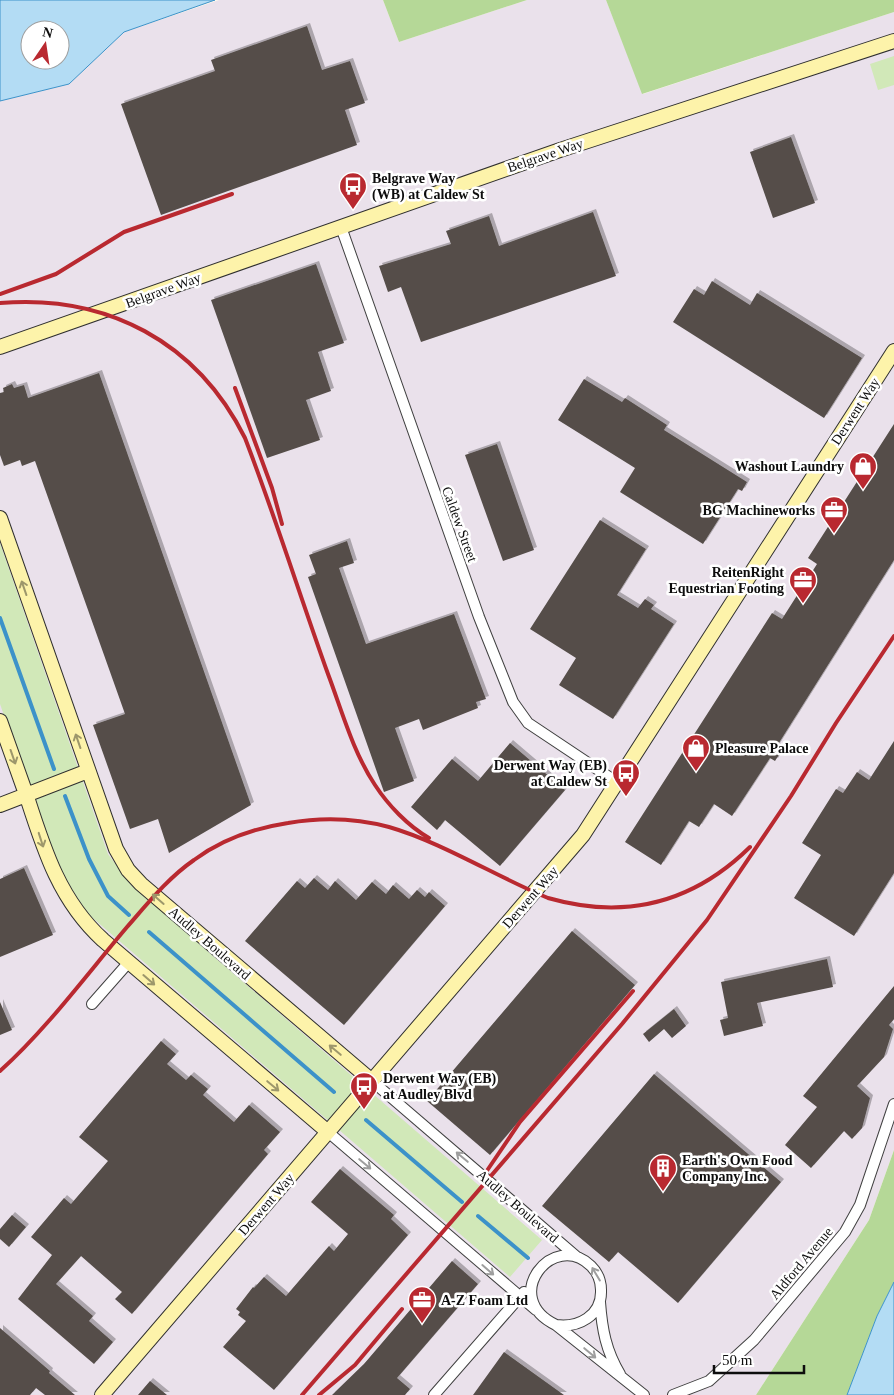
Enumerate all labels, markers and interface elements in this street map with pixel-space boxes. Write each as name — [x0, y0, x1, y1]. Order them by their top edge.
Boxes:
north arrow — [20, 20, 70, 70]
text: N — [41, 24, 54, 41]
street label: Belgrave Way — [505, 136, 585, 175]
bus stop icon: Belgrave Way (WB) at Caldew St — [338, 171, 368, 210]
place label: Belgrave Way (WB) at Caldew St — [372, 171, 485, 203]
street label: Belgrave Way — [123, 270, 203, 311]
street label: Derwent Way — [828, 375, 883, 448]
shop icon: Washout Laundry — [848, 451, 878, 490]
place label: Washout Laundry — [735, 459, 844, 474]
street label: Caldew Street — [439, 485, 480, 564]
office icon: BG Machineworks — [819, 495, 849, 534]
place label: BG Machineworks — [703, 503, 816, 518]
place label: ReitenRight Equestrian Footing — [668, 565, 784, 596]
office icon: ReitenRight Equestrian Footing — [788, 565, 818, 604]
one-way arrow — [19, 580, 29, 596]
shop icon: Pleasure Palace — [681, 733, 711, 772]
one-way arrow — [73, 734, 82, 749]
place label: Pleasure Palace — [715, 741, 808, 756]
one-way arrow — [9, 749, 18, 765]
place label: Derwent Way (EB) at Caldew St — [494, 758, 607, 789]
bus stop icon: Derwent Way (EB) at Caldew St — [611, 758, 641, 797]
one-way arrow — [37, 832, 46, 848]
street label: Derwent Way — [500, 863, 561, 931]
one-way arrow — [152, 893, 165, 904]
street label: Audley Boulevard — [166, 904, 253, 983]
one-way arrow — [143, 974, 156, 986]
one-way arrow — [329, 1044, 342, 1055]
bus stop icon: Derwent Way (EB) at Audley Blvd — [349, 1071, 379, 1110]
place label: Derwent Way (EB) at Audley Blvd — [383, 1071, 497, 1102]
one-way arrow — [266, 1080, 279, 1091]
one-way arrow — [455, 1152, 468, 1163]
building icon: Earth's Own Food Company Inc. — [648, 1153, 678, 1192]
place label: Earth's Own Food Company Inc. — [682, 1153, 793, 1184]
one-way arrow — [358, 1158, 371, 1170]
street label: Audley Boulevard — [474, 1167, 561, 1246]
street label: Derwent Way — [236, 1170, 297, 1238]
street label: Aldford Avenue — [767, 1224, 836, 1302]
one-way arrow — [482, 1264, 495, 1275]
one-way arrow — [590, 1267, 601, 1281]
office icon: A-Z Foam Ltd — [407, 1285, 437, 1324]
place label: A-Z Foam Ltd — [441, 1293, 528, 1308]
scale bar — [714, 1342, 804, 1374]
one-way arrow — [583, 1347, 596, 1358]
text: 50 m — [722, 1352, 753, 1368]

